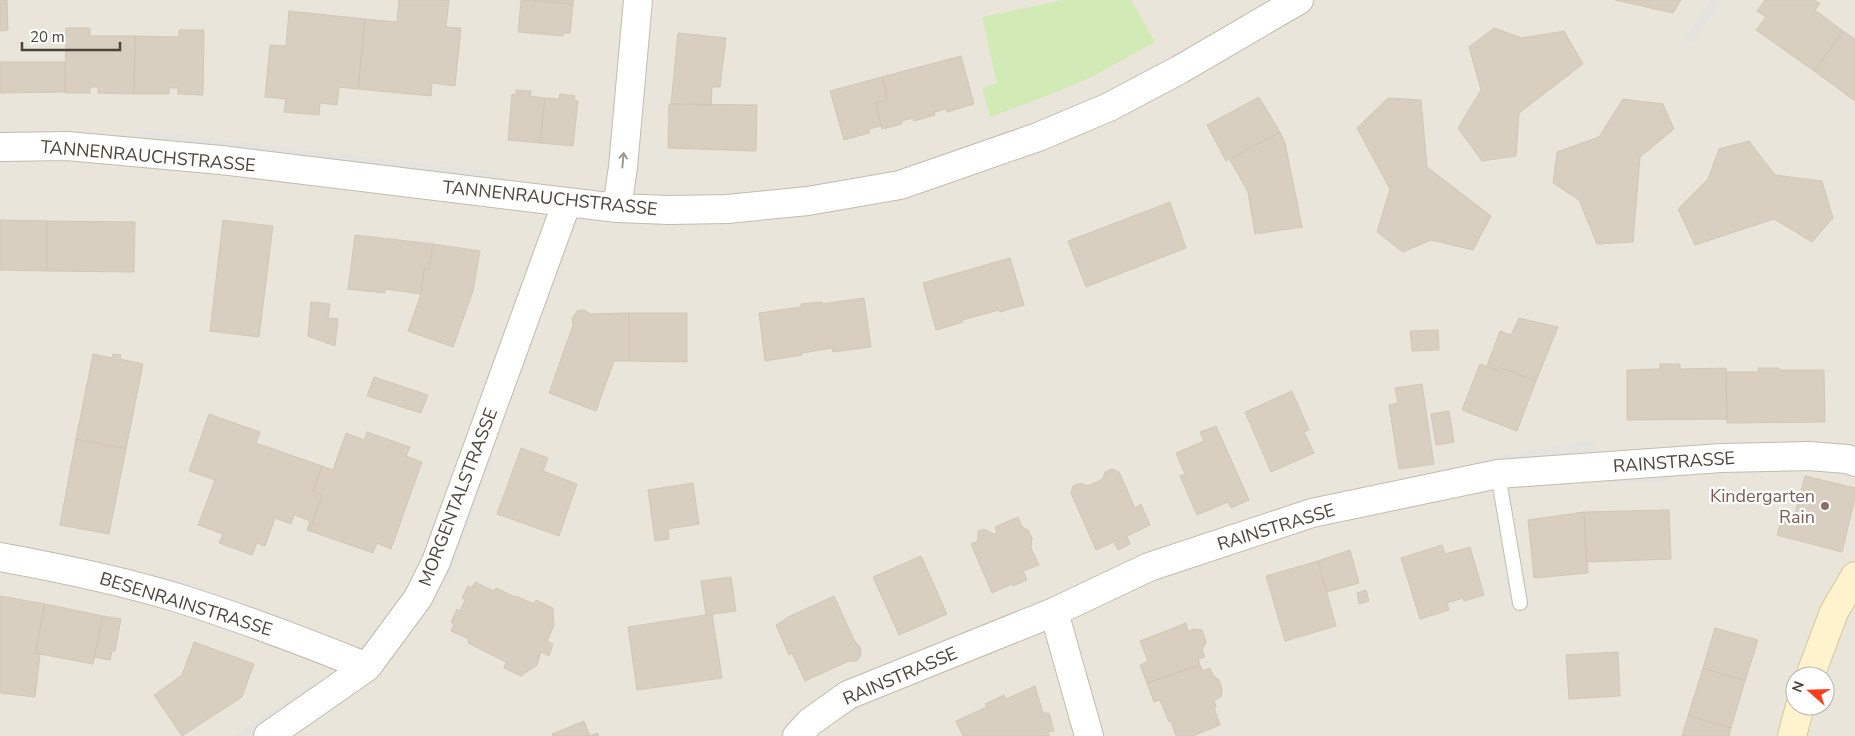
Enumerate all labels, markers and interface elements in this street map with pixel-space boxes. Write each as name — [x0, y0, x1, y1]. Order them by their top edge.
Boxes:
scale bar — [22, 20, 120, 52]
text: 20 m — [30, 27, 65, 47]
street label: TANNENRAUCHSTRASSE — [39, 135, 257, 177]
one-way arrow — [619, 152, 628, 168]
street label: TANNENRAUCHSTRASSE — [441, 175, 659, 221]
street label: MORGENTALSTRASSE — [413, 404, 503, 590]
street label: RAINSTRASSE — [1612, 446, 1736, 478]
place label: Kindergarten Rain — [1710, 484, 1815, 529]
street label: RAINSTRASSE — [1214, 498, 1338, 556]
marker: Kindergarten Rain — [1819, 500, 1831, 512]
street label: BESENRAINSTRASSE — [97, 566, 275, 642]
street label: RAINSTRASSE — [839, 641, 961, 711]
north arrow — [1785, 666, 1835, 716]
text: N — [1788, 679, 1809, 695]

